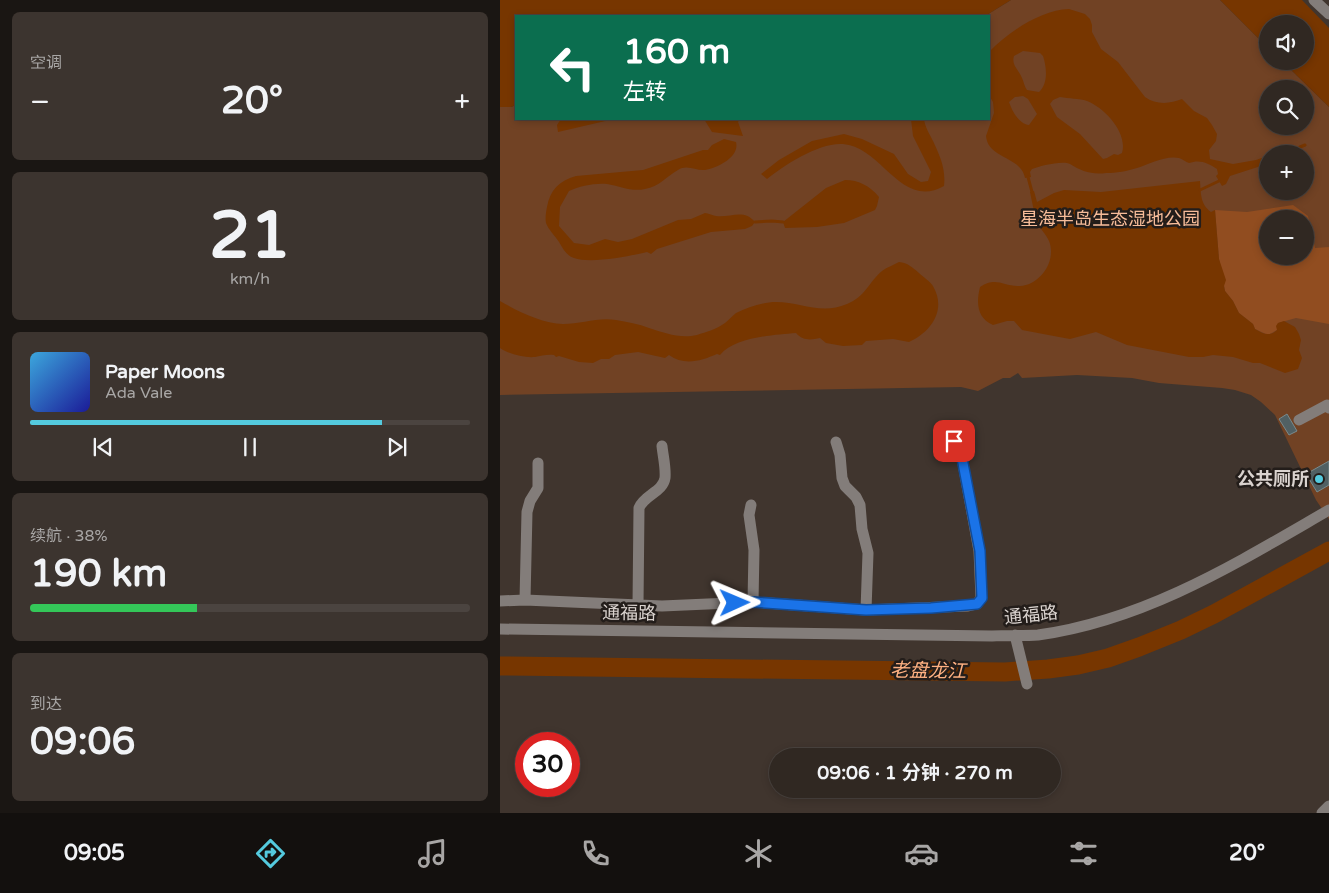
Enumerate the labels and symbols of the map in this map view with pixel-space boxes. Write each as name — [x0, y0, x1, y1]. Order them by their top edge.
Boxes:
park label: 星海半岛生态湿地公园 — [1020, 208, 1200, 230]
pin — [933, 420, 975, 462]
place label: 公共厕所 — [1237, 468, 1309, 490]
marker: 公共厕所 — [1313, 473, 1325, 485]
position arrow — [708, 576, 760, 628]
street label: 通福路 — [1003, 601, 1059, 629]
street label: 通福路 — [602, 602, 656, 624]
water label: 老盘龙江 — [890, 659, 968, 683]
speed limit sign: 30 — [515, 732, 580, 797]

